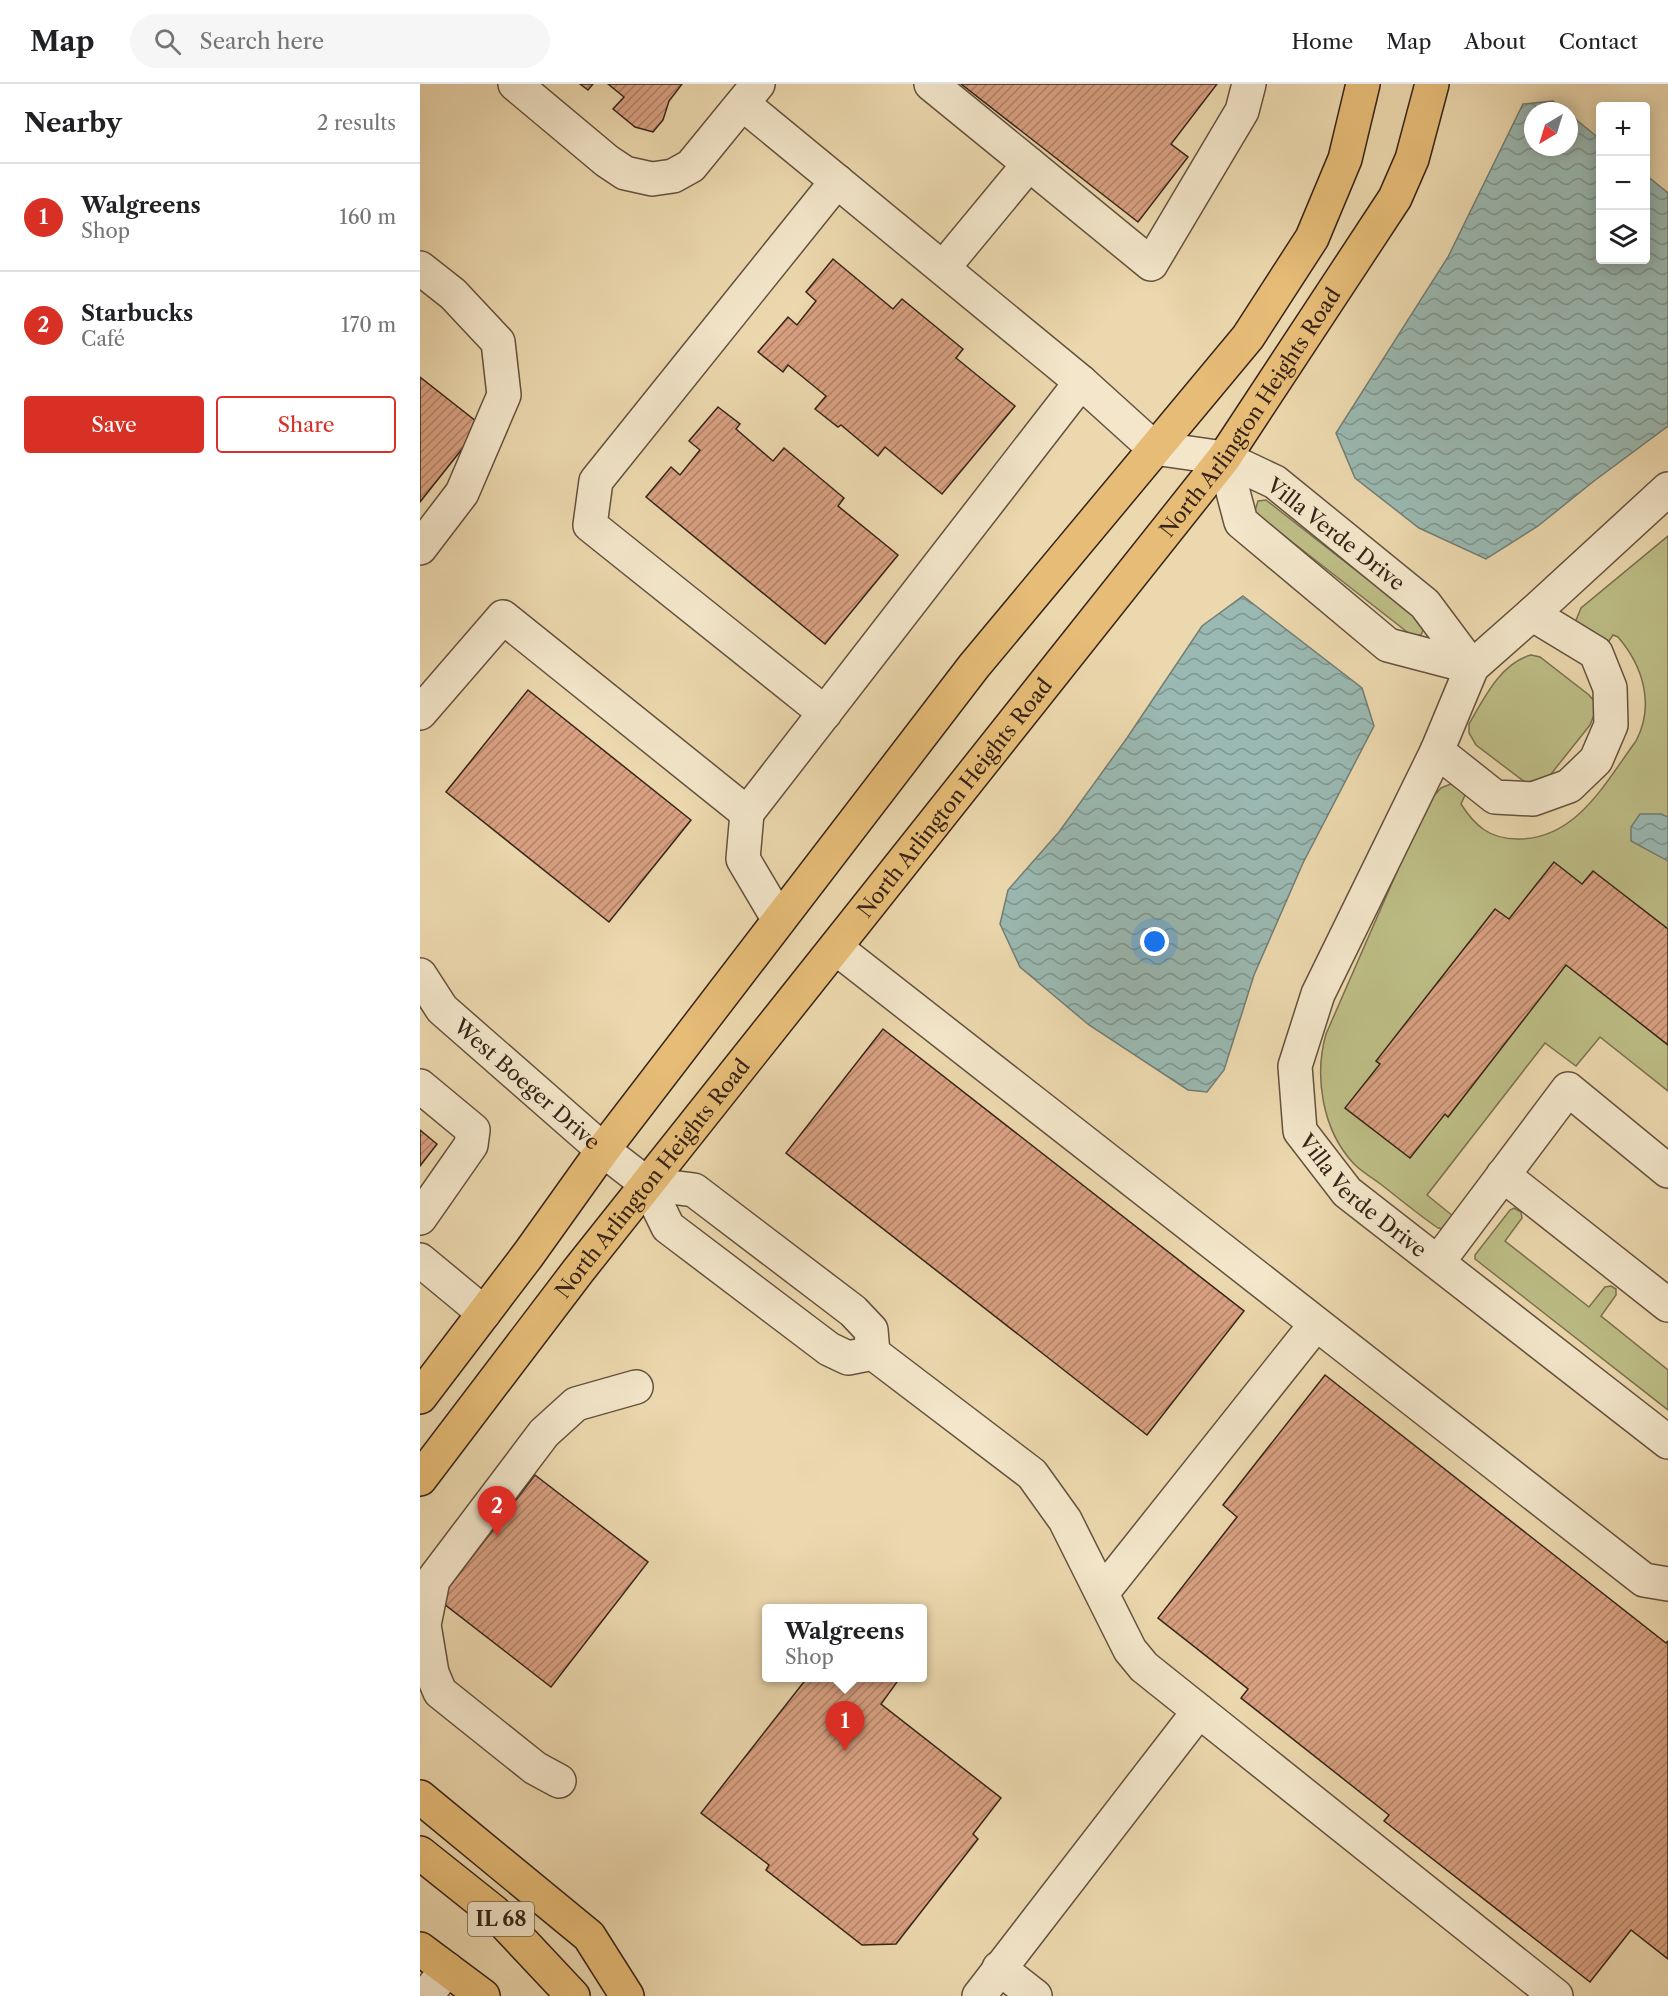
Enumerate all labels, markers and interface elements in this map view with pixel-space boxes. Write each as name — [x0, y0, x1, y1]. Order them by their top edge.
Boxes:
search box — [130, 14, 550, 68]
text: Map — [30, 24, 94, 58]
icon: search — [151, 25, 184, 58]
text: Search here — [199, 28, 324, 55]
text: Home — [1292, 29, 1353, 54]
text: Map — [1386, 29, 1431, 54]
text: About — [1464, 29, 1526, 54]
text: Contact — [1559, 29, 1638, 54]
north arrow — [1524, 102, 1578, 156]
map controls — [1596, 102, 1650, 264]
button: + — [1596, 102, 1650, 156]
text: Nearby — [24, 107, 122, 139]
text: 2 results — [317, 111, 396, 135]
button: − — [1596, 156, 1650, 210]
text: Walgreens — [81, 192, 201, 219]
text: 1 — [39, 205, 48, 229]
text: 160 m — [339, 205, 396, 229]
button: layers — [1596, 210, 1650, 264]
text: Shop — [81, 219, 130, 243]
street label: North Arlington Heights Road — [1154, 283, 1345, 542]
text: Starbucks — [81, 300, 193, 327]
text: 2 — [38, 313, 49, 337]
text: 170 m — [341, 313, 396, 337]
text: Café — [81, 327, 125, 351]
button: Save — [24, 396, 204, 453]
button: Share — [216, 396, 396, 453]
street label: Villa Verde Drive — [1261, 472, 1410, 596]
street label: North Arlington Heights Road — [852, 673, 1057, 922]
your location — [1140, 927, 1169, 956]
street label: West Boeger Drive — [449, 1013, 606, 1154]
street label: North Arlington Heights Road — [550, 1053, 755, 1303]
street label: Villa Verde Drive — [1294, 1128, 1432, 1262]
pin: 2 — [478, 1486, 517, 1536]
popup — [762, 1604, 927, 1682]
text: Walgreens — [785, 1618, 904, 1645]
text: Shop — [785, 1645, 834, 1669]
pin: 1 — [826, 1702, 864, 1751]
road number: IL 68 — [468, 1902, 534, 1936]

